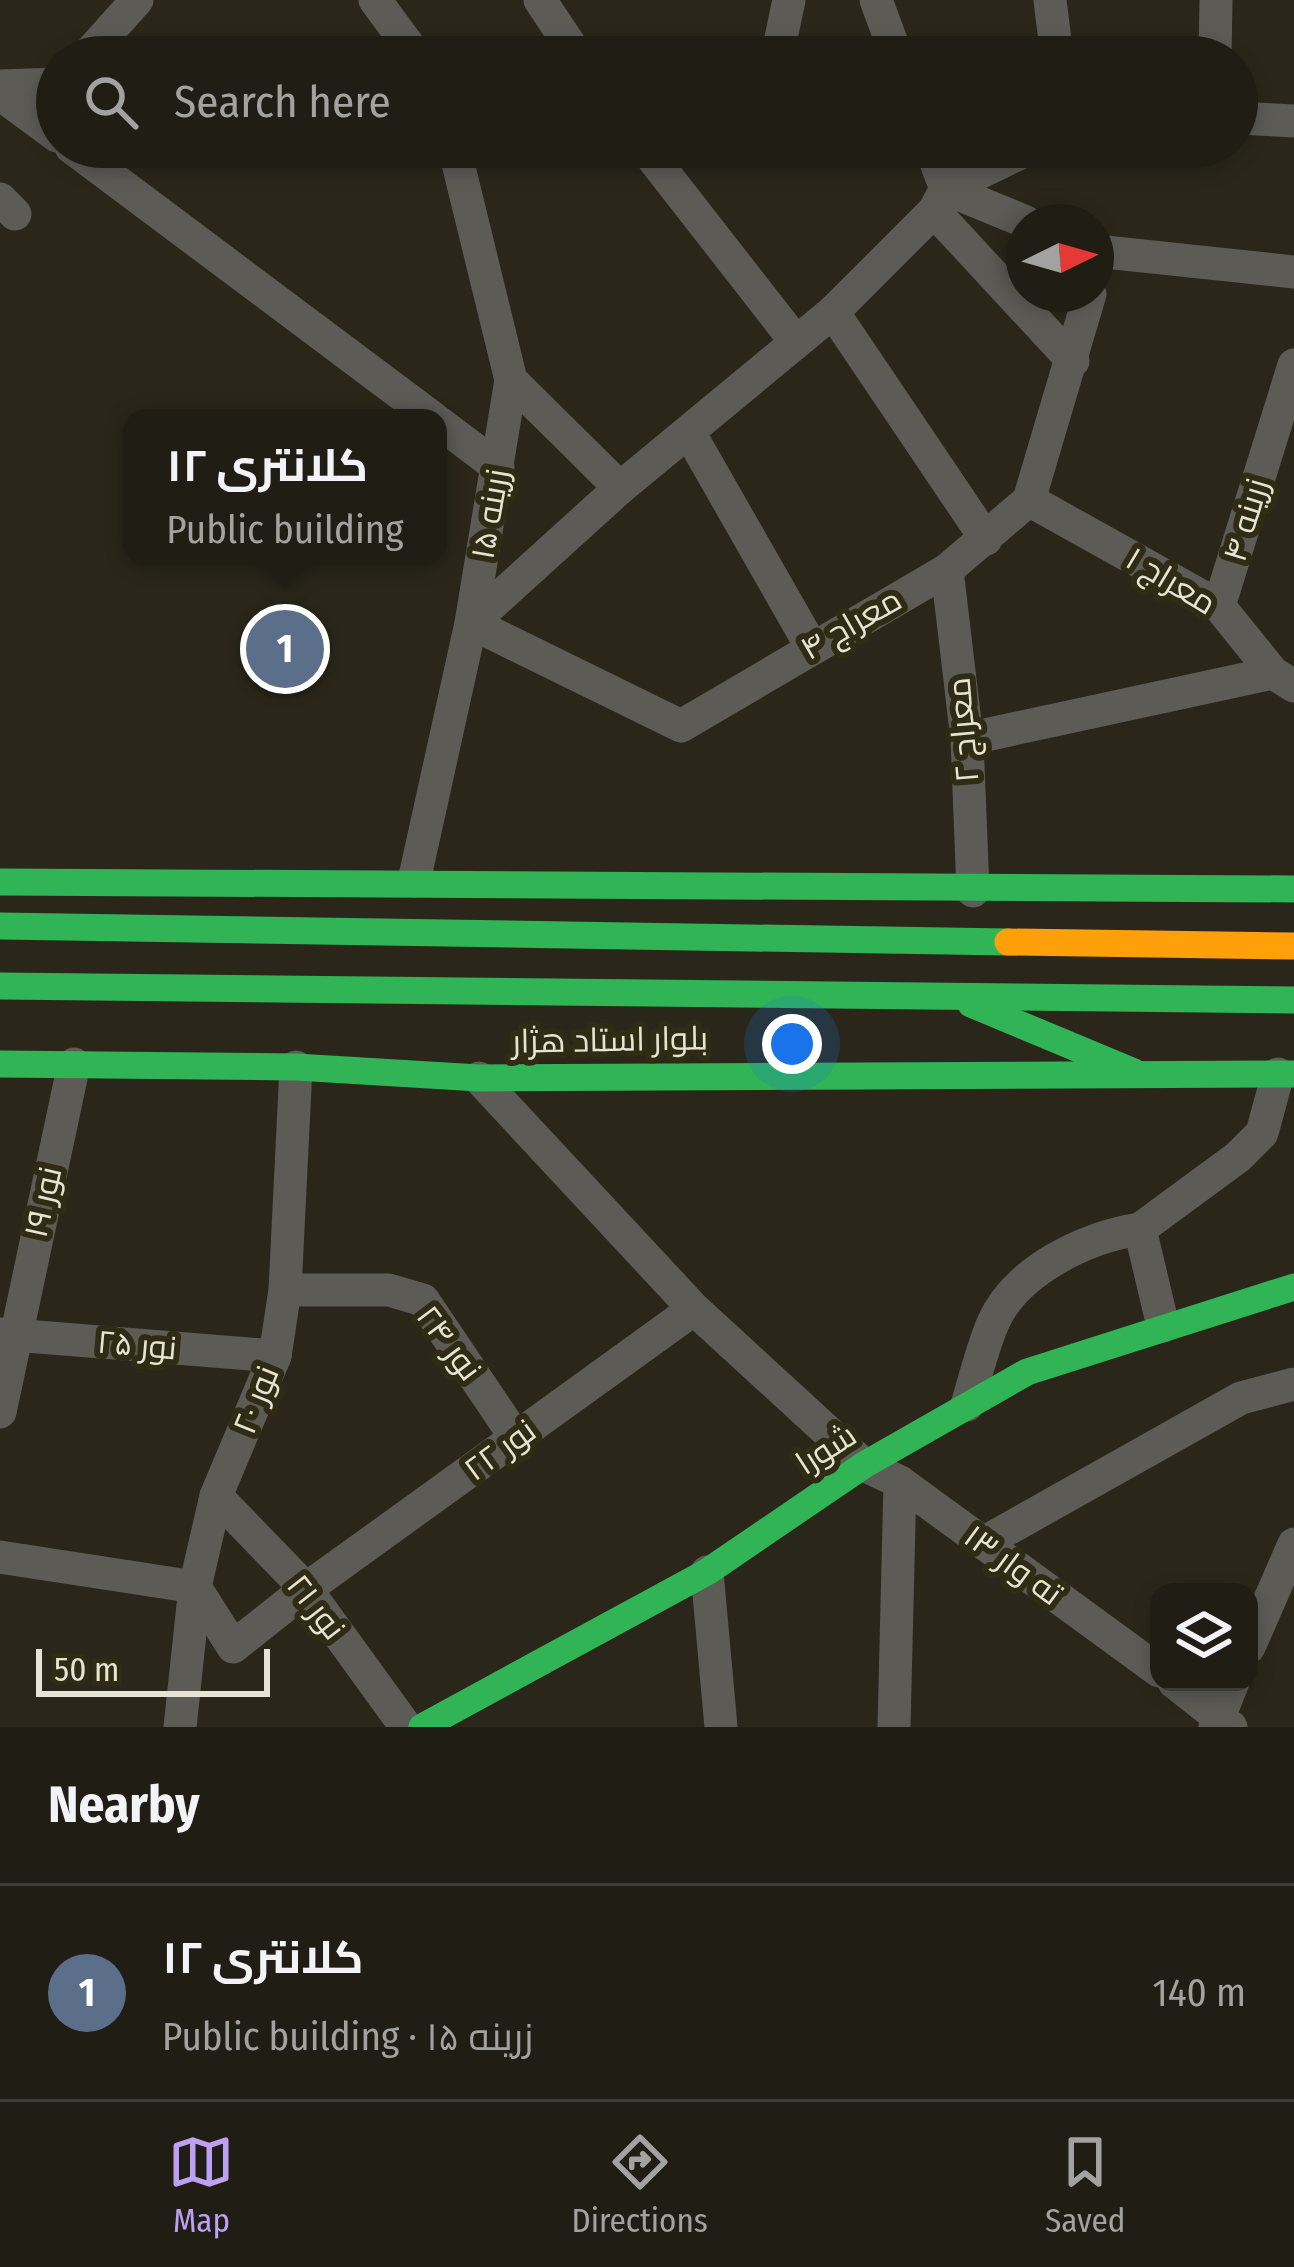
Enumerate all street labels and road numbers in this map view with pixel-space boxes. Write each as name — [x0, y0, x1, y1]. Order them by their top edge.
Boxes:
street label: زرینه ۱۵ — [462, 466, 518, 562]
street label: زرینه ۴ — [1215, 474, 1277, 566]
street label: معراج ۱ — [1118, 539, 1223, 625]
street label: معراج ۴ — [793, 579, 910, 670]
street label: معراج ۲ — [938, 676, 990, 784]
street label: بلوار استاد هژار — [509, 1018, 709, 1062]
street label: نور ۱۹ — [15, 1163, 71, 1241]
street label: نور ۲۴ — [408, 1298, 490, 1388]
street label: نور ۲۵ — [96, 1322, 178, 1368]
street label: نور ۲۰ — [224, 1360, 288, 1440]
street label: نور ۲۲ — [456, 1411, 544, 1489]
street label: شورا — [788, 1415, 864, 1483]
street label: ته وار ۱۳ — [956, 1516, 1070, 1614]
street label: نور ۲۱ — [278, 1566, 354, 1648]

